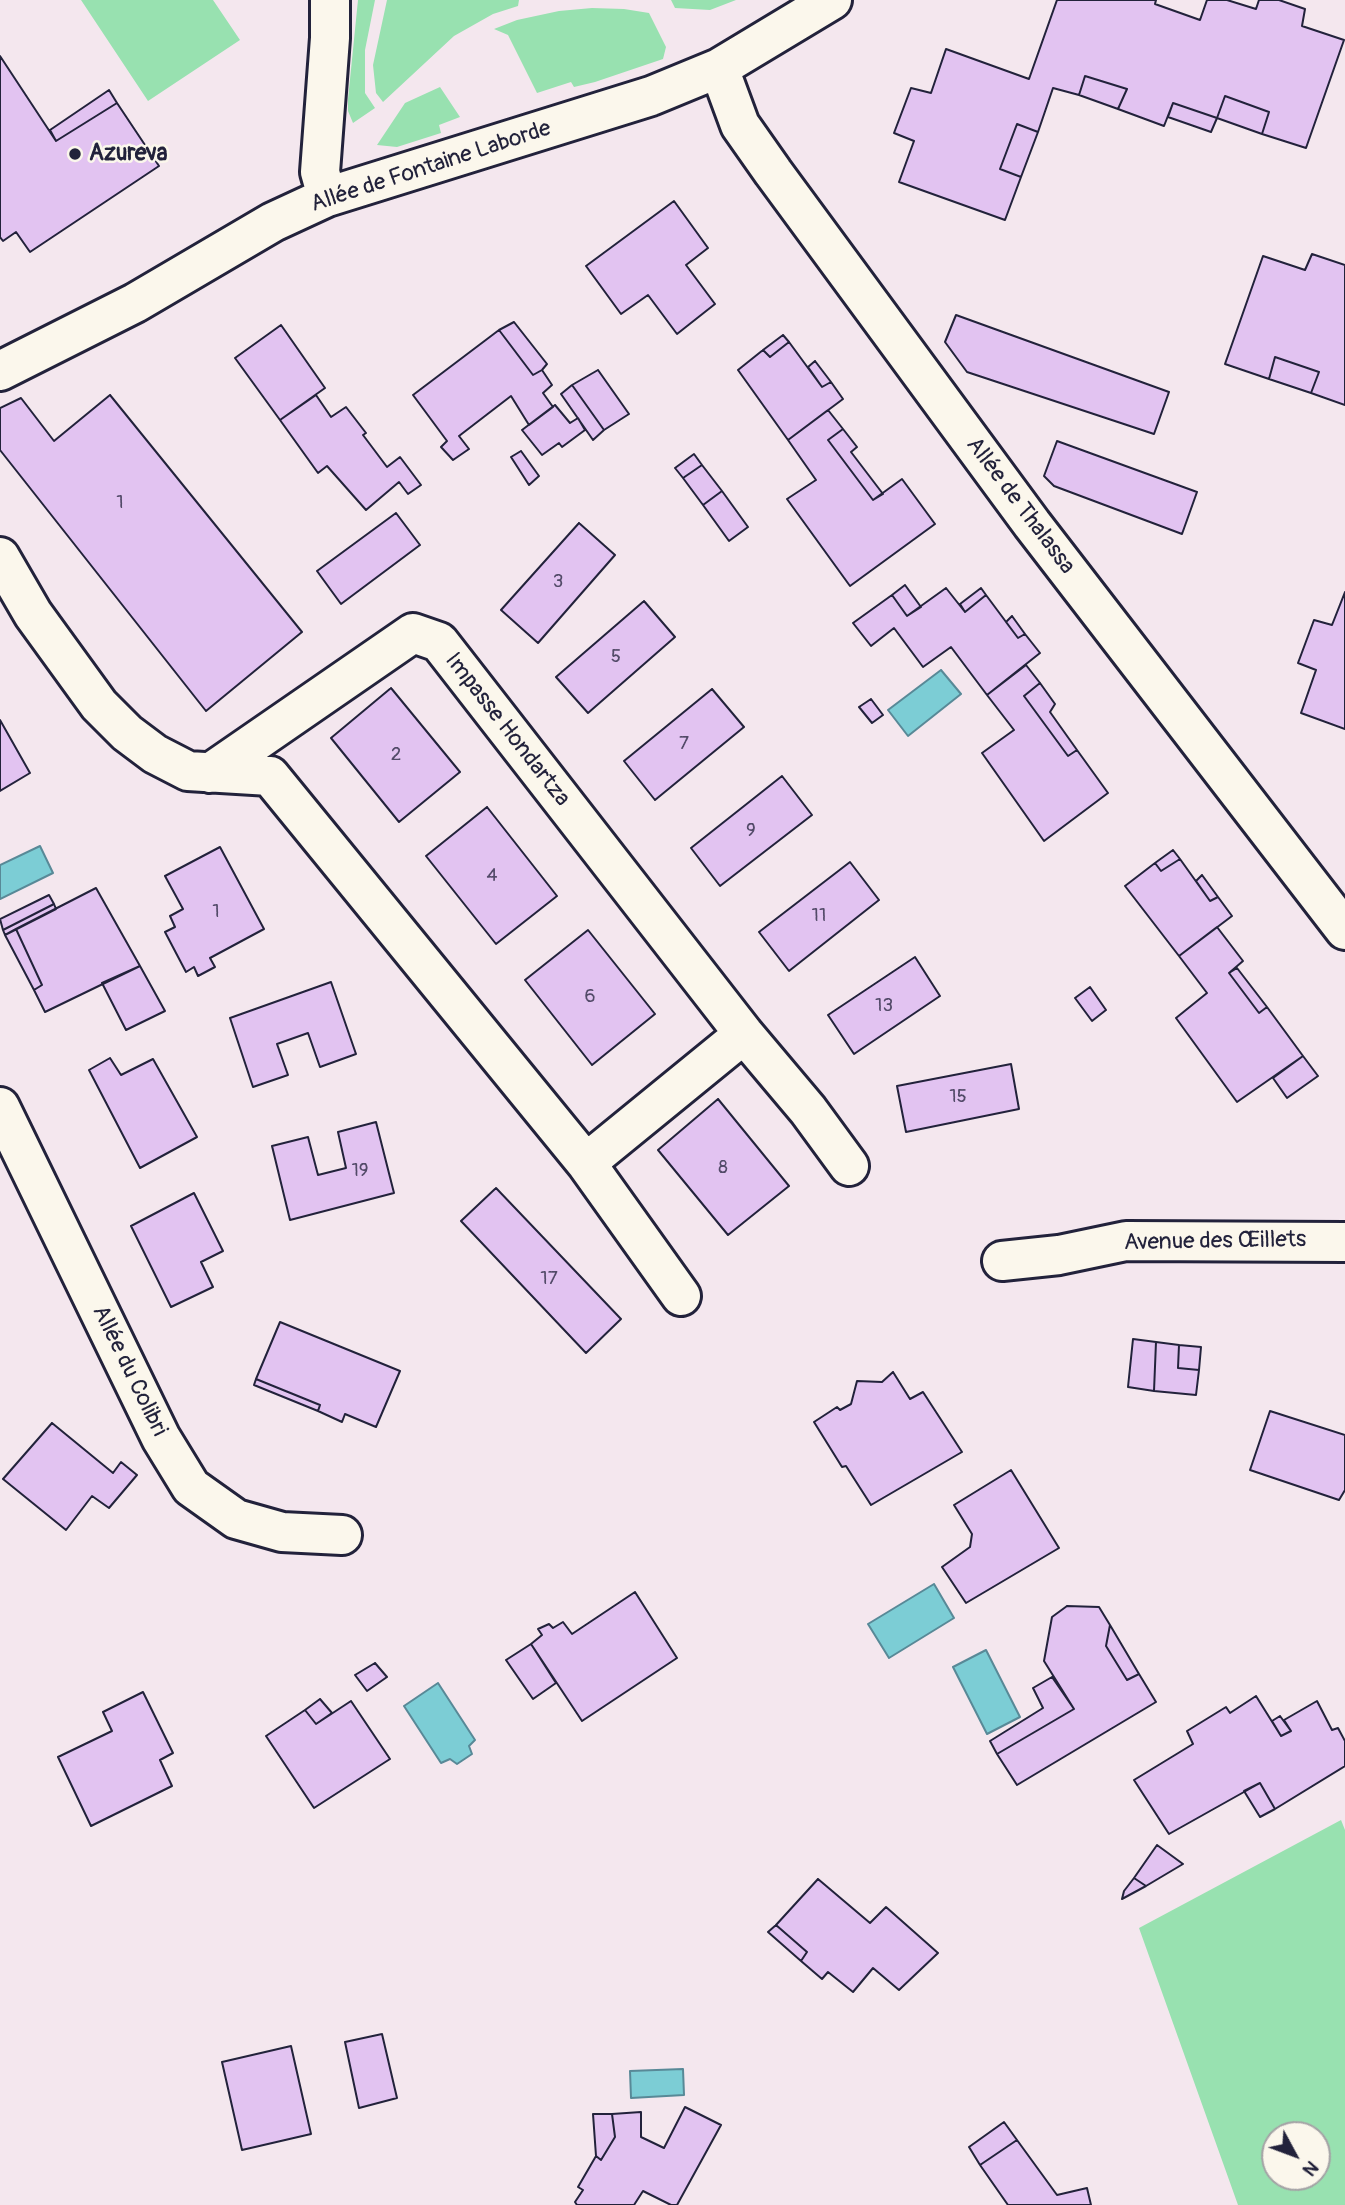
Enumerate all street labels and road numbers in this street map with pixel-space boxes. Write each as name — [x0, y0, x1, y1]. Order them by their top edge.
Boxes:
street label: Allée de Fontaine Laborde — [307, 115, 555, 219]
street label: Allée de Thalassa — [960, 432, 1080, 580]
street label: Impasse Hondartza — [439, 648, 575, 812]
street label: Avenue des Œillets — [1124, 1227, 1306, 1257]
street label: Allée du Colibri — [85, 1301, 173, 1441]

